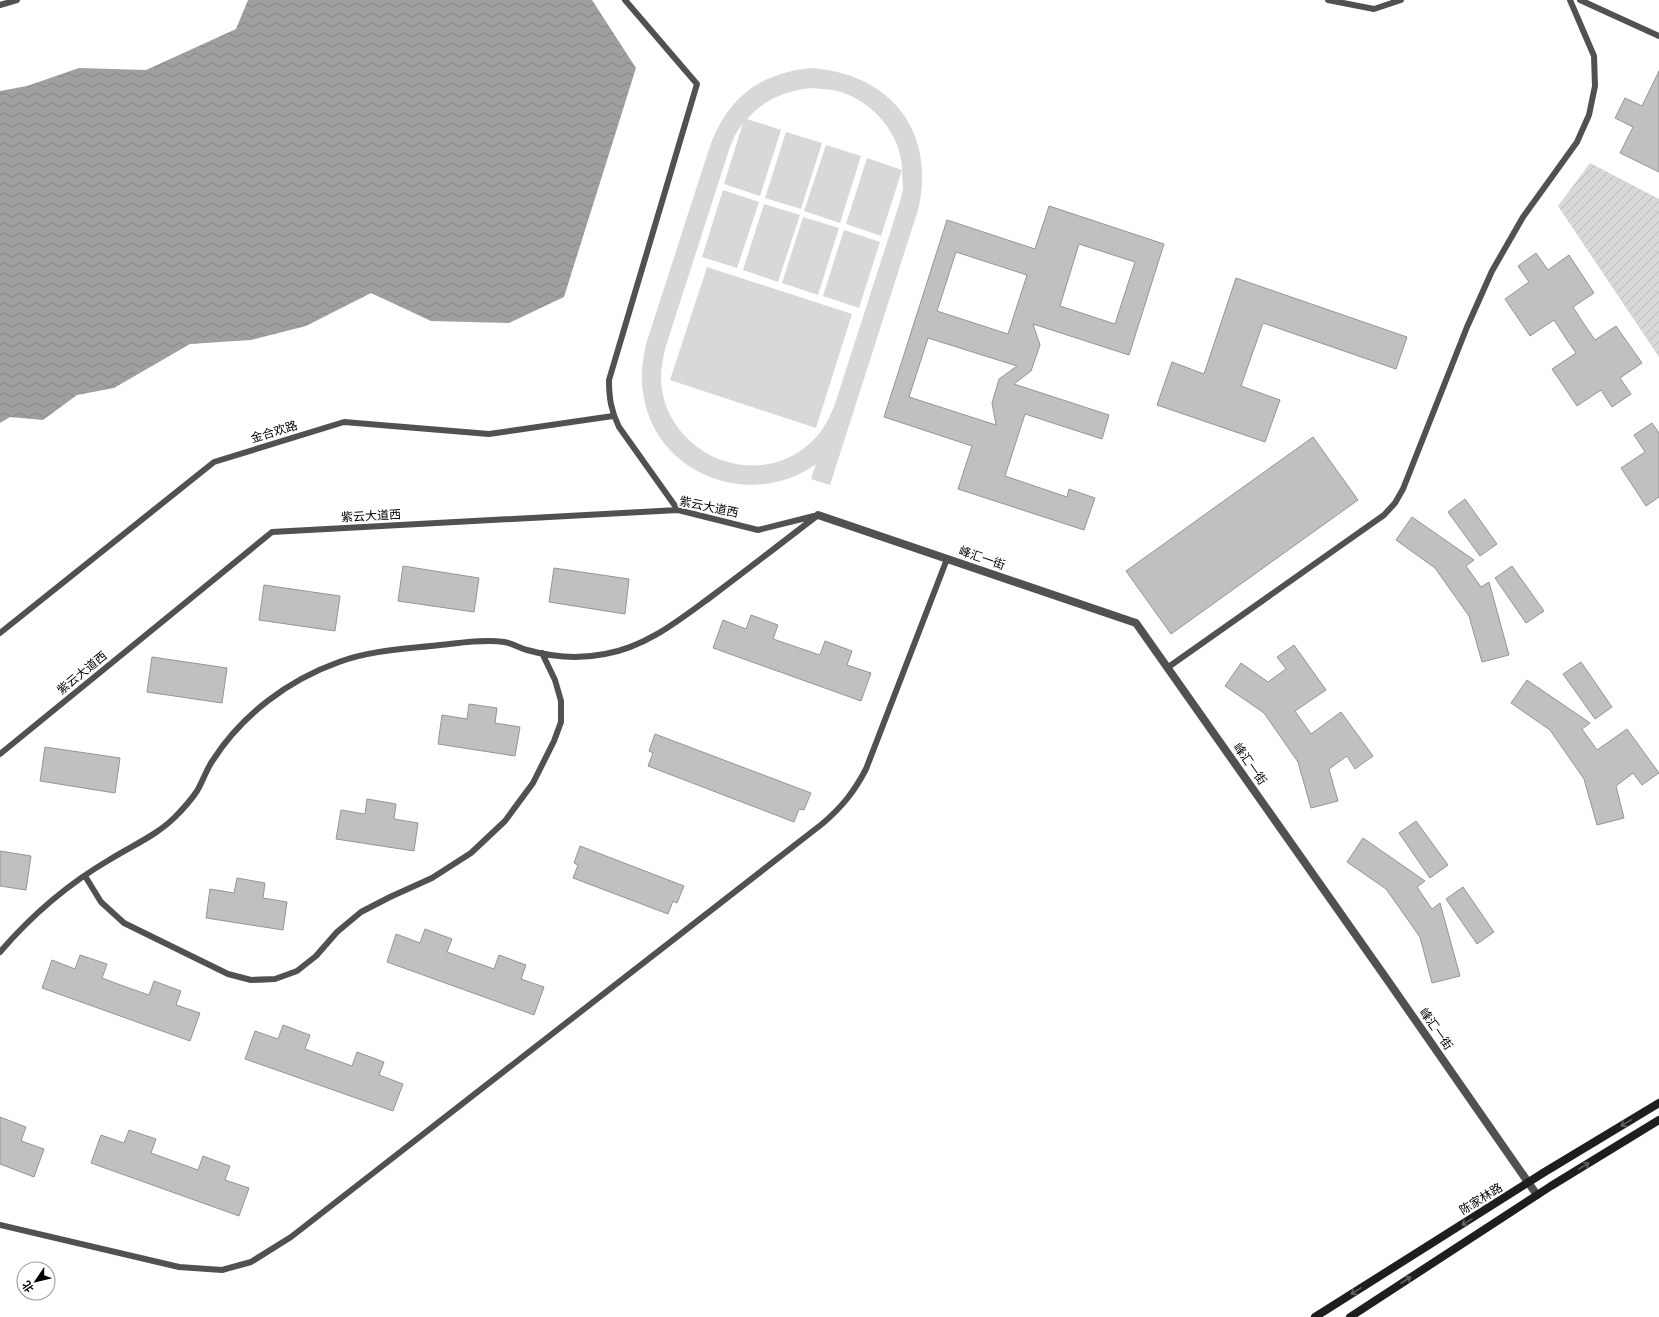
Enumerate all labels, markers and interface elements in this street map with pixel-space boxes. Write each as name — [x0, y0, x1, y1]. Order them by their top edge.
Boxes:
street label: 金合欢路 — [249, 418, 299, 446]
street label: 紫云大道西 — [678, 494, 740, 520]
street label: 紫云大道西 — [341, 507, 401, 525]
street label: 峰汇一街 — [957, 544, 1007, 572]
street label: 紫云大道西 — [54, 649, 110, 697]
street label: 峰汇一街 — [1230, 740, 1270, 788]
street label: 峰汇一街 — [1416, 1005, 1456, 1053]
one-way arrow — [1621, 1119, 1632, 1127]
one-way arrow — [1578, 1161, 1590, 1169]
street label: 陈家林路 — [1457, 1180, 1505, 1218]
one-way arrow — [1461, 1219, 1473, 1227]
north arrow — [16, 1261, 56, 1301]
one-way arrow — [1400, 1276, 1412, 1284]
text: 北 — [20, 1278, 37, 1295]
one-way arrow — [1350, 1288, 1362, 1296]

